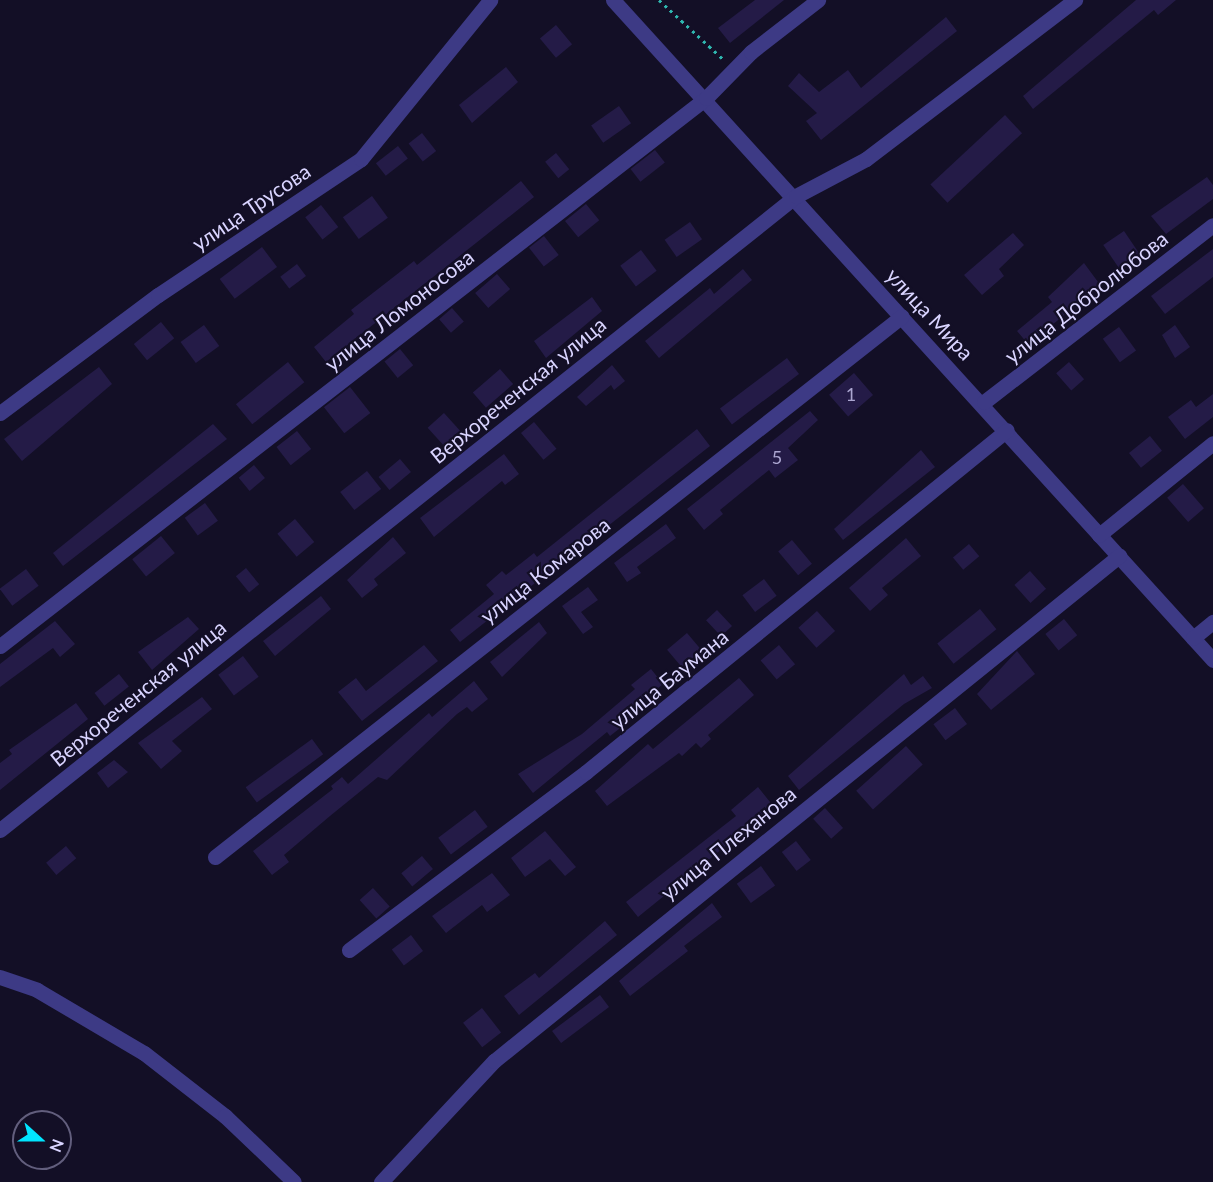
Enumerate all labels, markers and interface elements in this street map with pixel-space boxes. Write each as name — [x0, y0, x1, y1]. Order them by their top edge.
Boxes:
street label: улица Трусова — [187, 158, 315, 256]
street label: улица Добролюбова — [999, 226, 1173, 368]
street label: улица Ломоносова — [319, 244, 479, 376]
street label: улица Мира — [881, 263, 979, 365]
street label: Верхореченская улица — [425, 311, 611, 469]
house number: 1 — [846, 383, 856, 405]
house number: 5 — [772, 446, 782, 468]
street label: улица Комарова — [475, 512, 615, 628]
street label: Верхореченская улица — [45, 614, 231, 772]
street label: улица Баумана — [605, 624, 733, 734]
street label: улица Плеханова — [655, 781, 801, 905]
north arrow — [12, 1110, 72, 1170]
text: N — [46, 1137, 68, 1155]

